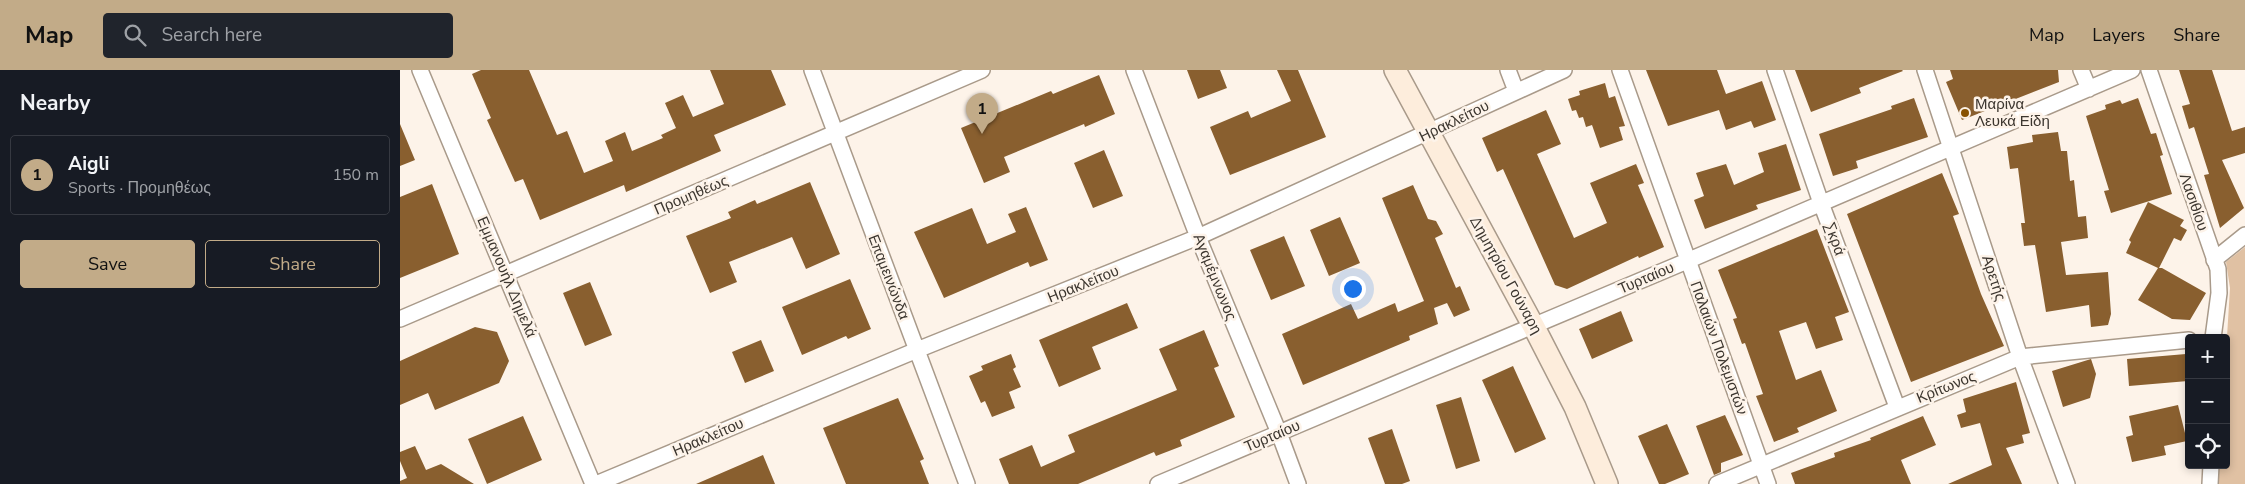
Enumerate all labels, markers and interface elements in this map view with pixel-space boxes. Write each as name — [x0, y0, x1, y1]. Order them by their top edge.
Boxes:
search box — [103, 13, 453, 58]
text: Map — [25, 19, 73, 51]
icon: search — [121, 21, 149, 49]
text: Search here — [161, 22, 262, 48]
text: Map — [2029, 23, 2064, 47]
text: Layers — [2092, 23, 2145, 47]
text: Share — [2173, 23, 2220, 47]
text: Nearby — [20, 89, 90, 117]
pin: 1 — [966, 93, 998, 134]
place label: Μαρίνα Λευκά Είδη — [1975, 94, 2050, 131]
street label: Ηρακλείτου — [1416, 96, 1492, 146]
marker: Μαρίνα Λευκά Είδη — [1959, 107, 1971, 119]
text: Aigli — [68, 151, 109, 177]
text: 1 — [32, 164, 42, 186]
text: 150 m — [332, 164, 379, 186]
street label: Προμηθέως — [651, 170, 731, 220]
street label: Λασιθίου — [2175, 171, 2213, 233]
text: Sports · Προμηθέως — [68, 177, 211, 199]
street label: Δημητρίου Γούναρη — [1465, 212, 1547, 338]
street label: Εμμανουήλ Δημελά — [472, 213, 542, 341]
street label: Σκρά — [1820, 220, 1850, 259]
street label: Αγαμέμνωνος — [1189, 231, 1241, 323]
street label: Επαμεινώνδα — [864, 232, 915, 323]
button: Save — [20, 240, 195, 288]
button: Share — [205, 240, 380, 288]
street label: Αρετής — [1977, 253, 2011, 303]
street label: Τυρταίου — [1615, 257, 1677, 299]
street label: Ηρακλείτου — [1044, 261, 1122, 307]
your location — [1340, 276, 1366, 302]
street label: Παλαιών Πολεμιστών — [1686, 278, 1752, 418]
map controls — [2185, 334, 2230, 469]
button: + — [2185, 334, 2230, 379]
street label: Κρίτωνος — [1913, 366, 1979, 408]
button: − — [2185, 379, 2230, 424]
street label: Ηρακλείτου — [669, 413, 747, 461]
street label: Τυρταίου — [1241, 415, 1303, 457]
button: locate — [2185, 424, 2230, 469]

